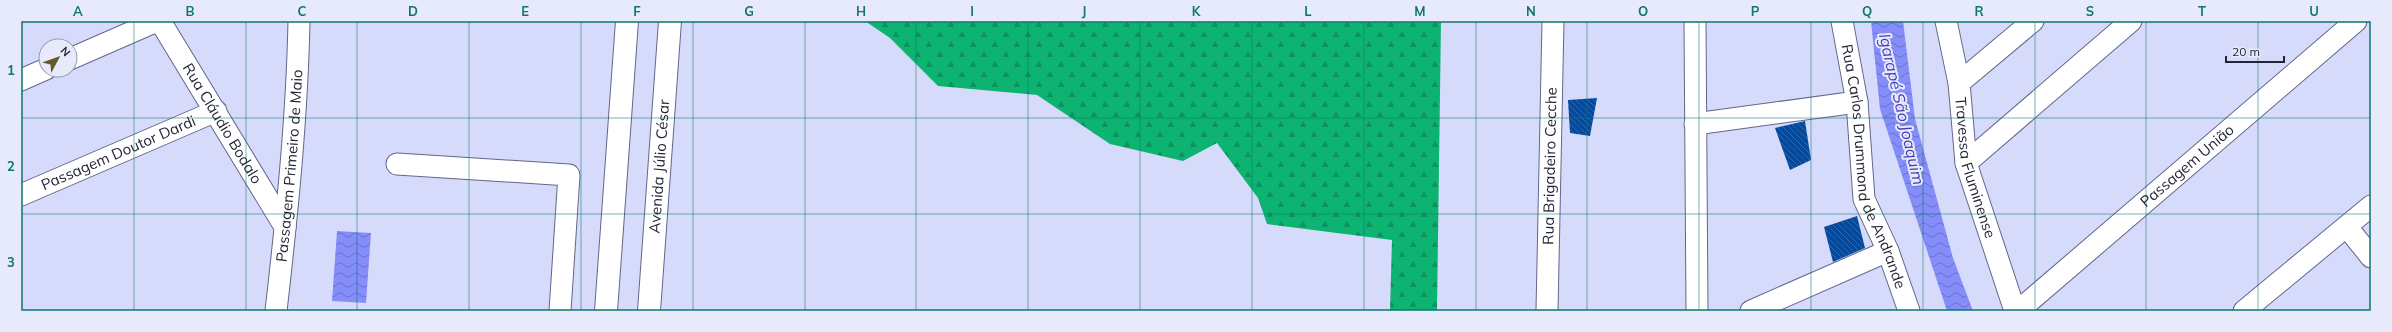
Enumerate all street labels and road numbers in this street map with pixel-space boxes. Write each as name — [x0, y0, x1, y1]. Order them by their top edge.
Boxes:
street label: Rua Carlos Drummond de Andrande — [1837, 43, 1910, 291]
street label: Rua Cláudio Bodalo — [179, 60, 266, 187]
street label: Passagem Primeiro de Maio — [272, 69, 306, 263]
street label: Rua Brigadeiro Cecche — [1538, 87, 1561, 245]
street label: Travessa Fluminense — [1951, 96, 2000, 241]
street label: Avenida Júlio César — [645, 98, 673, 234]
street label: Passagem Doutor Dardi — [38, 111, 198, 194]
street label: Passagem União — [2136, 120, 2238, 211]

